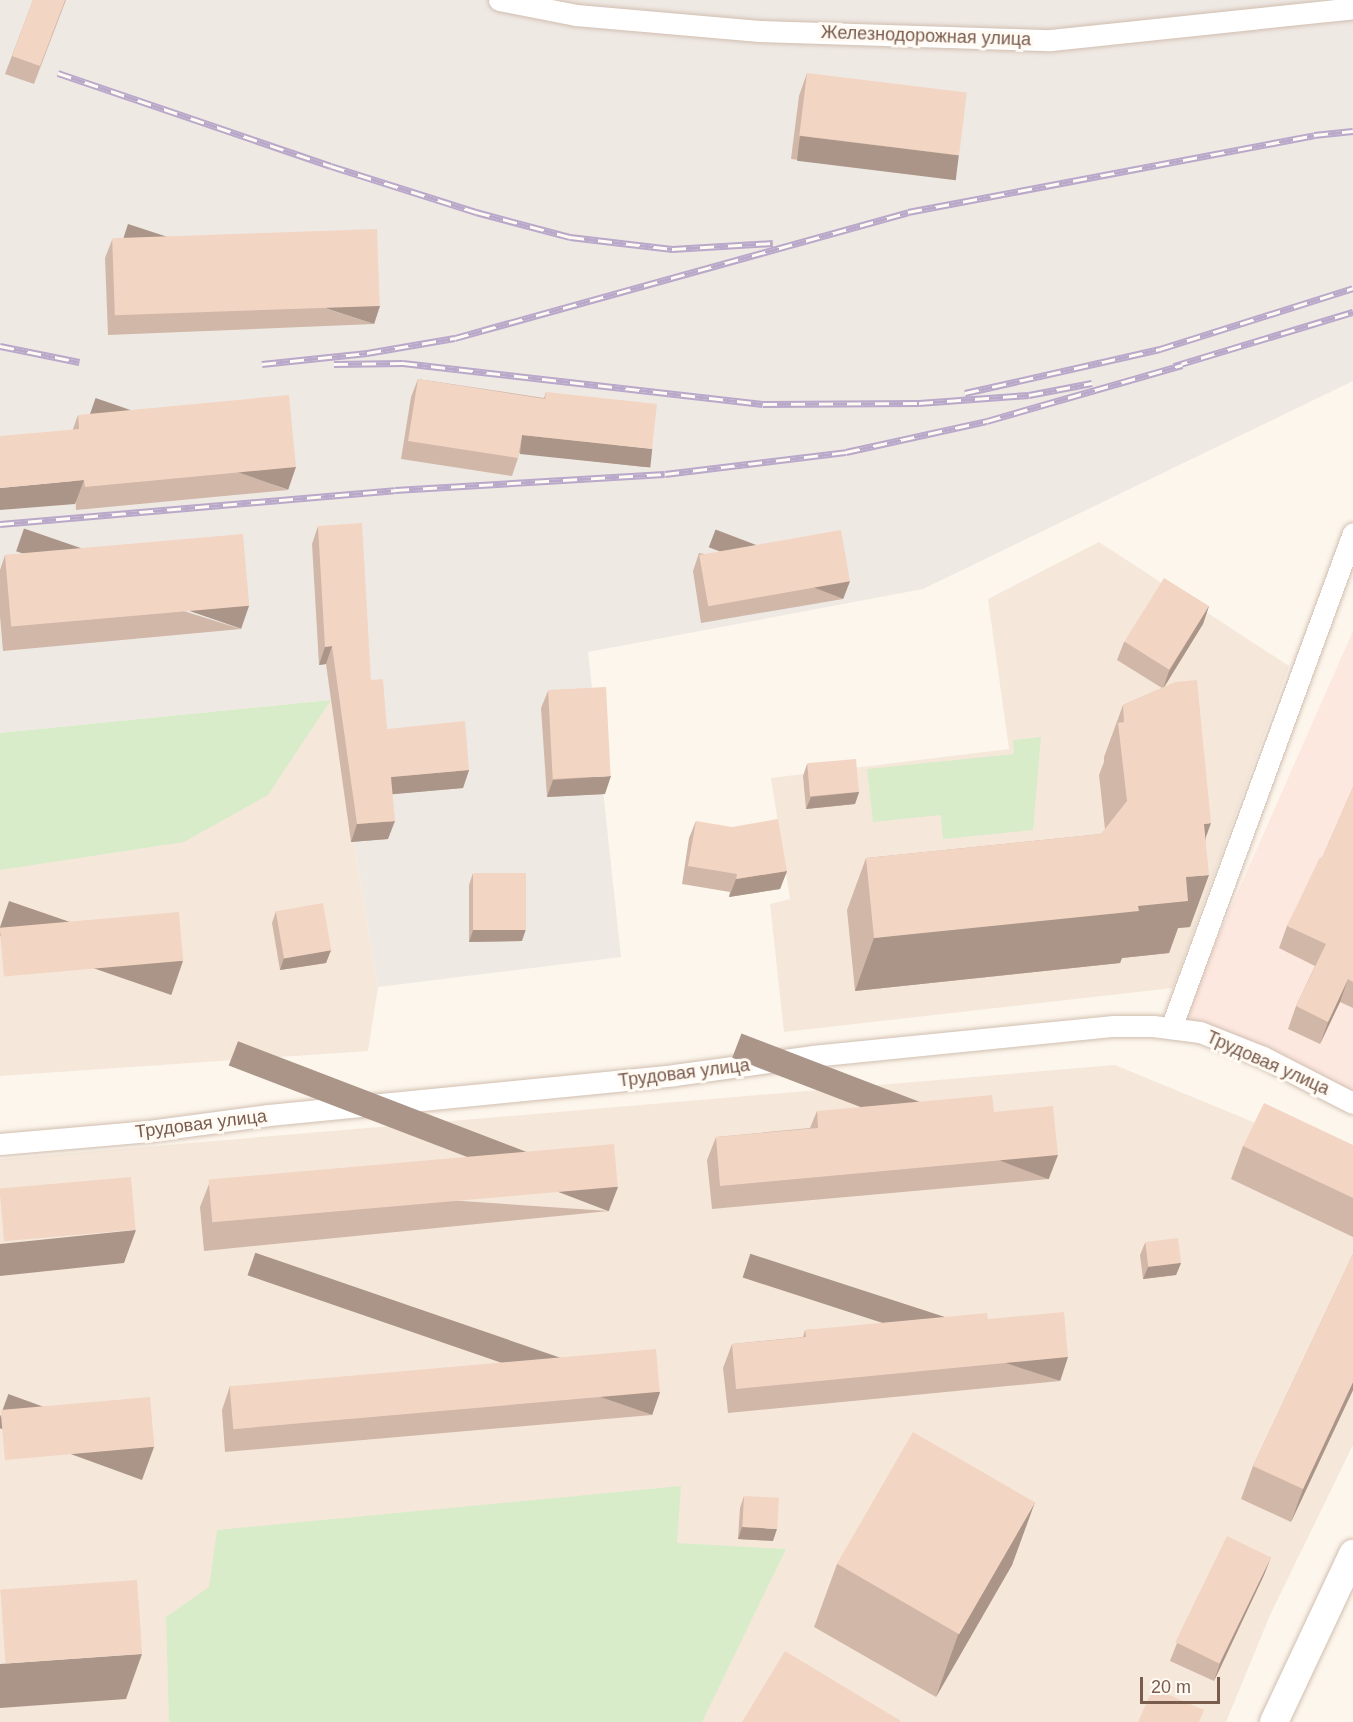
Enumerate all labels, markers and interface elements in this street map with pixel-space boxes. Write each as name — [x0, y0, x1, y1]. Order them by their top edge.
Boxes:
street label: Железнодорожная улица — [821, 22, 1031, 50]
street label: Трудовая улица — [1203, 1026, 1333, 1100]
street label: Трудовая улица — [617, 1054, 751, 1092]
street label: Трудовая улица — [134, 1105, 268, 1143]
scale bar — [1143, 1665, 1222, 1703]
text: 20 m — [1151, 1677, 1191, 1697]

